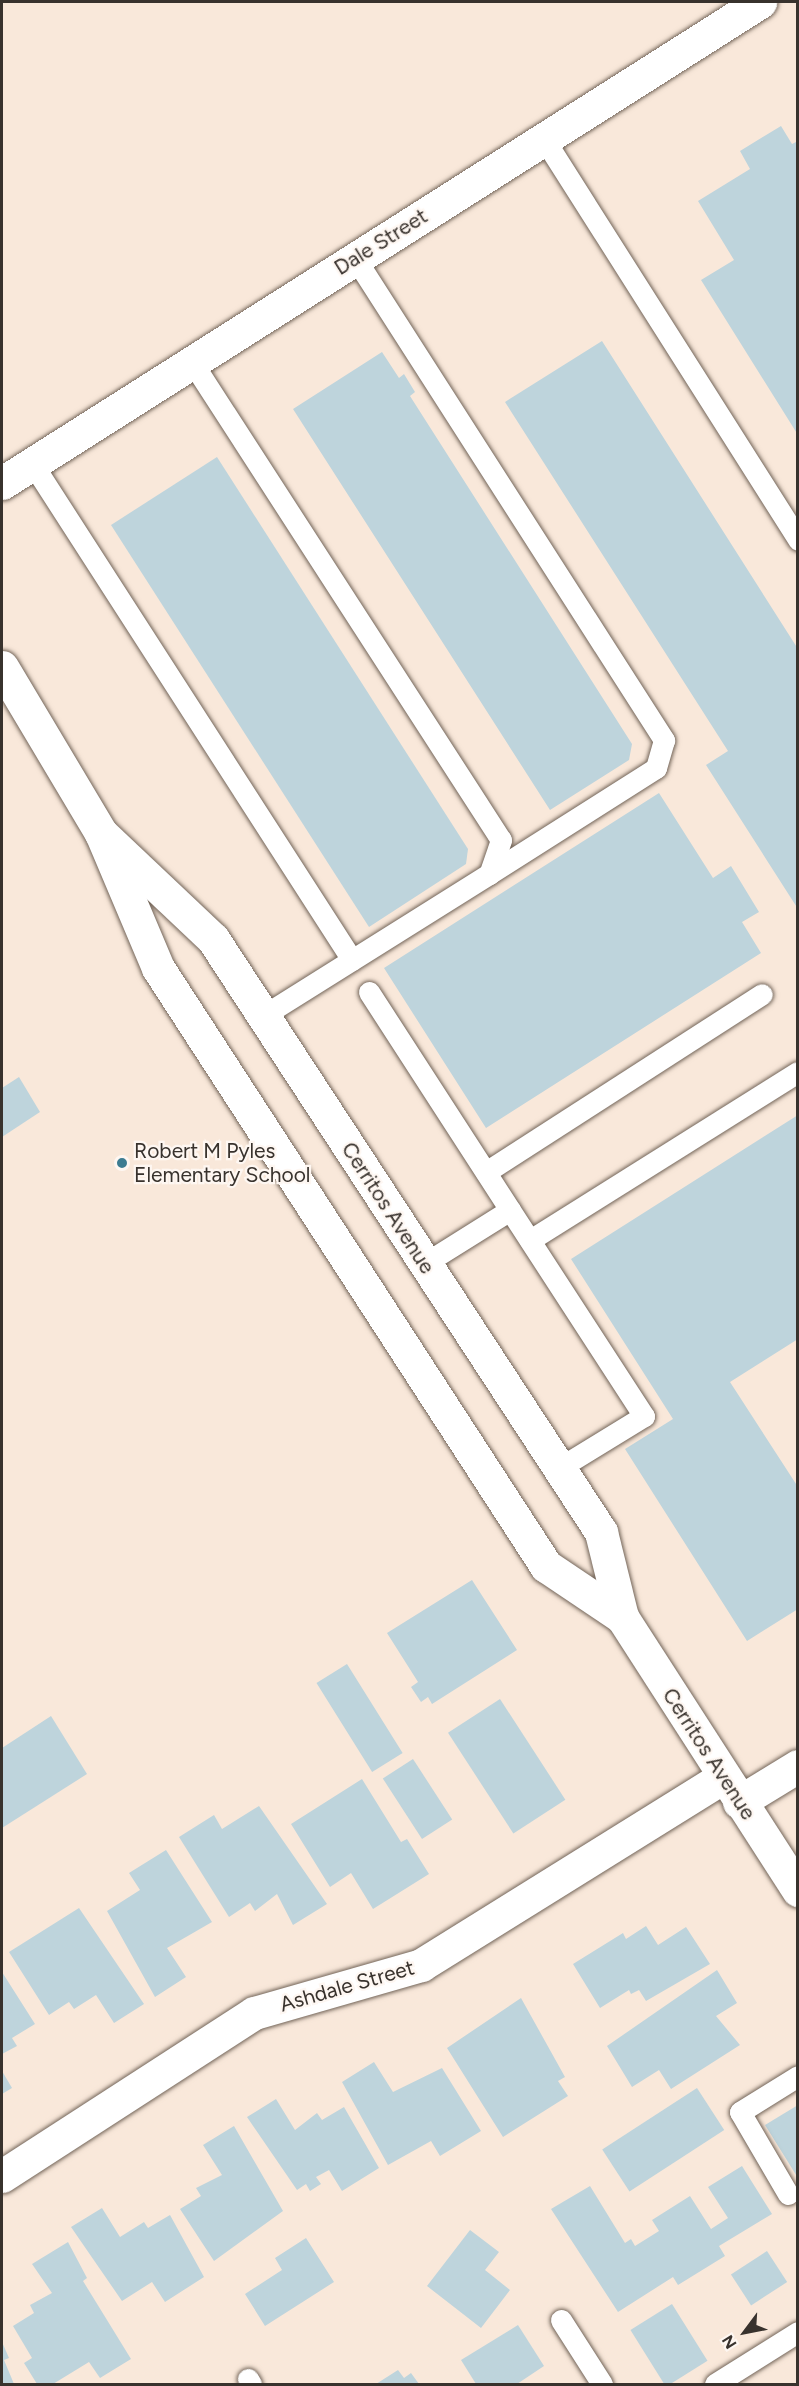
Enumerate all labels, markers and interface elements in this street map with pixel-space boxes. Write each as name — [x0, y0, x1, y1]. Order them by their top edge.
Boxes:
street label: Dale Street — [330, 203, 432, 281]
place label: Robert M Pyles Elementary School — [134, 1138, 310, 1188]
street label: Cerritos Avenue — [336, 1138, 440, 1278]
marker: Robert M Pyles Elementary School — [115, 1156, 129, 1170]
street label: Cerritos Avenue — [657, 1684, 761, 1824]
street label: Ashdale Street — [277, 1955, 417, 2017]
north arrow — [715, 2302, 775, 2362]
text: N — [718, 2332, 741, 2352]

